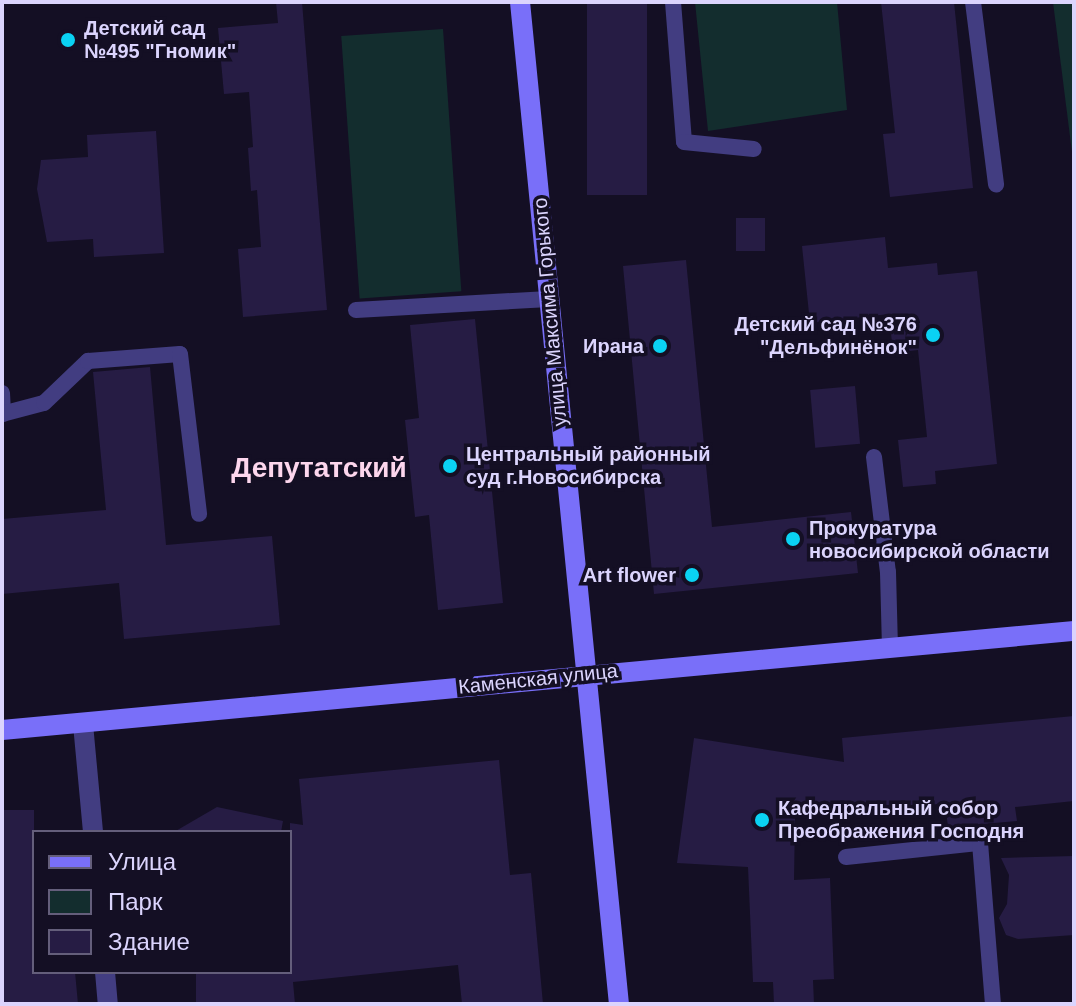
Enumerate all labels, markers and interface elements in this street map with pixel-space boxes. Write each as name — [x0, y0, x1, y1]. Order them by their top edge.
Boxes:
place label: Детский сад №495 "Гномик" — [84, 16, 236, 63]
marker: Детский сад №495 "Гномик" — [59, 31, 77, 49]
street label: улица Максима Горького — [528, 197, 572, 427]
place label: Детский сад №376 "Дельфинёнок" — [734, 312, 917, 359]
marker: Детский сад №376 "Дельфинёнок" — [924, 326, 942, 344]
place label: Ирана — [583, 334, 644, 358]
marker: Ирана — [651, 337, 669, 355]
place label: Центральный районный суд г.Новосибирска — [466, 442, 711, 489]
district label: Депутатский — [231, 451, 407, 485]
marker: Центральный районный суд г.Новосибирска — [441, 457, 459, 475]
place label: Прокуратура новосибирской области — [809, 516, 1050, 563]
marker: Прокуратура новосибирской области — [784, 530, 802, 548]
place label: Art flower — [583, 563, 676, 587]
marker: Art flower — [683, 566, 701, 584]
street label: Каменская улица — [457, 659, 619, 699]
place label: Кафедральный собор Преображения Господня — [778, 796, 1024, 843]
marker: Кафедральный собор Преображения Господня — [753, 811, 771, 829]
legend — [32, 830, 292, 974]
text: Улица — [108, 848, 176, 875]
text: Парк — [108, 888, 162, 915]
text: Здание — [108, 928, 190, 955]

